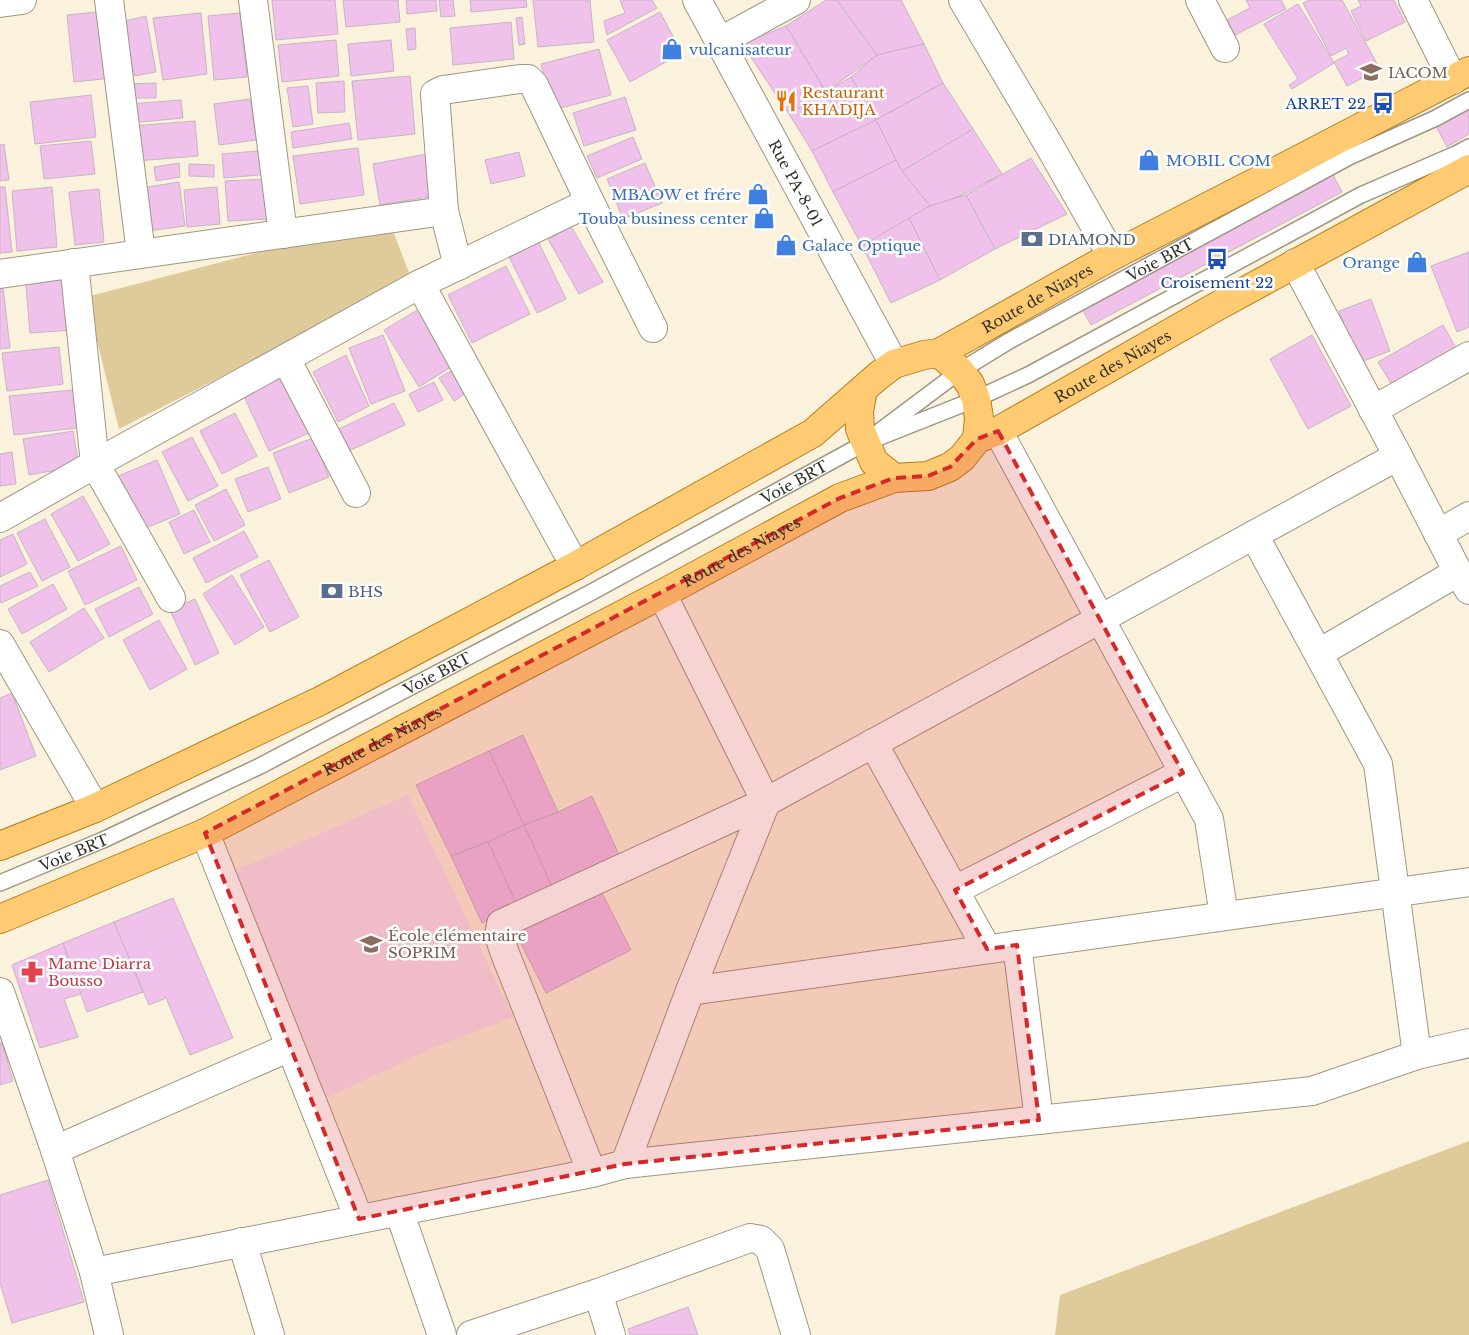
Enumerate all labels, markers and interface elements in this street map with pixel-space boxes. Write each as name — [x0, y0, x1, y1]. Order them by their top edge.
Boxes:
shop icon: vulcanisateur — [659, 36, 685, 62]
place label: vulcanisateur — [689, 40, 792, 59]
school or university icon: IACOM — [1358, 59, 1384, 85]
place label: IACOM — [1388, 63, 1448, 82]
place label: Restaurant KHADIJA — [802, 83, 885, 119]
restaurant icon: Restaurant KHADIJA — [773, 88, 799, 114]
bus stop icon: ARRET 22 — [1370, 90, 1396, 116]
place label: ARRET 22 — [1285, 94, 1366, 113]
street label: Rue PA-8-01 — [765, 136, 827, 230]
shop icon: MOBIL COM — [1136, 147, 1162, 173]
place label: MOBIL COM — [1166, 151, 1271, 170]
shop icon: MBAOW et frére — [745, 181, 771, 207]
place label: MBAOW et frére — [611, 185, 741, 204]
shop icon: Touba business center — [751, 205, 777, 231]
place label: Touba business center — [578, 209, 749, 228]
bank icon: DIAMOND — [1019, 226, 1045, 252]
place label: DIAMOND — [1048, 230, 1136, 249]
shop icon: Galace Optique — [773, 232, 799, 258]
street label: Voie BRT — [1122, 234, 1197, 286]
place label: Galace Optique — [802, 236, 921, 255]
bus stop icon: Croisement 22 — [1204, 246, 1230, 272]
shop icon: Orange — [1404, 249, 1430, 275]
place label: Orange — [1343, 253, 1400, 272]
street label: Route de Niayes — [978, 259, 1096, 337]
place label: Croisement 22 — [1161, 273, 1273, 292]
street label: Route des Niayes — [1051, 325, 1174, 407]
street label: Voie BRT — [756, 456, 831, 508]
street label: Route des Niayes — [679, 512, 804, 591]
bank icon: BHS — [319, 578, 345, 604]
place label: BHS — [348, 582, 383, 601]
street label: Voie BRT — [399, 648, 474, 699]
street label: Route des Niayes — [319, 702, 445, 779]
street label: Voie BRT — [35, 829, 111, 875]
place label: École élémentaire SOPRIM — [388, 926, 526, 962]
school or university icon: École élémentaire SOPRIM — [358, 931, 384, 957]
place label: Mame Diarra Bousso — [48, 954, 152, 990]
pharmacy icon: Mame Diarra Bousso — [19, 959, 45, 985]

